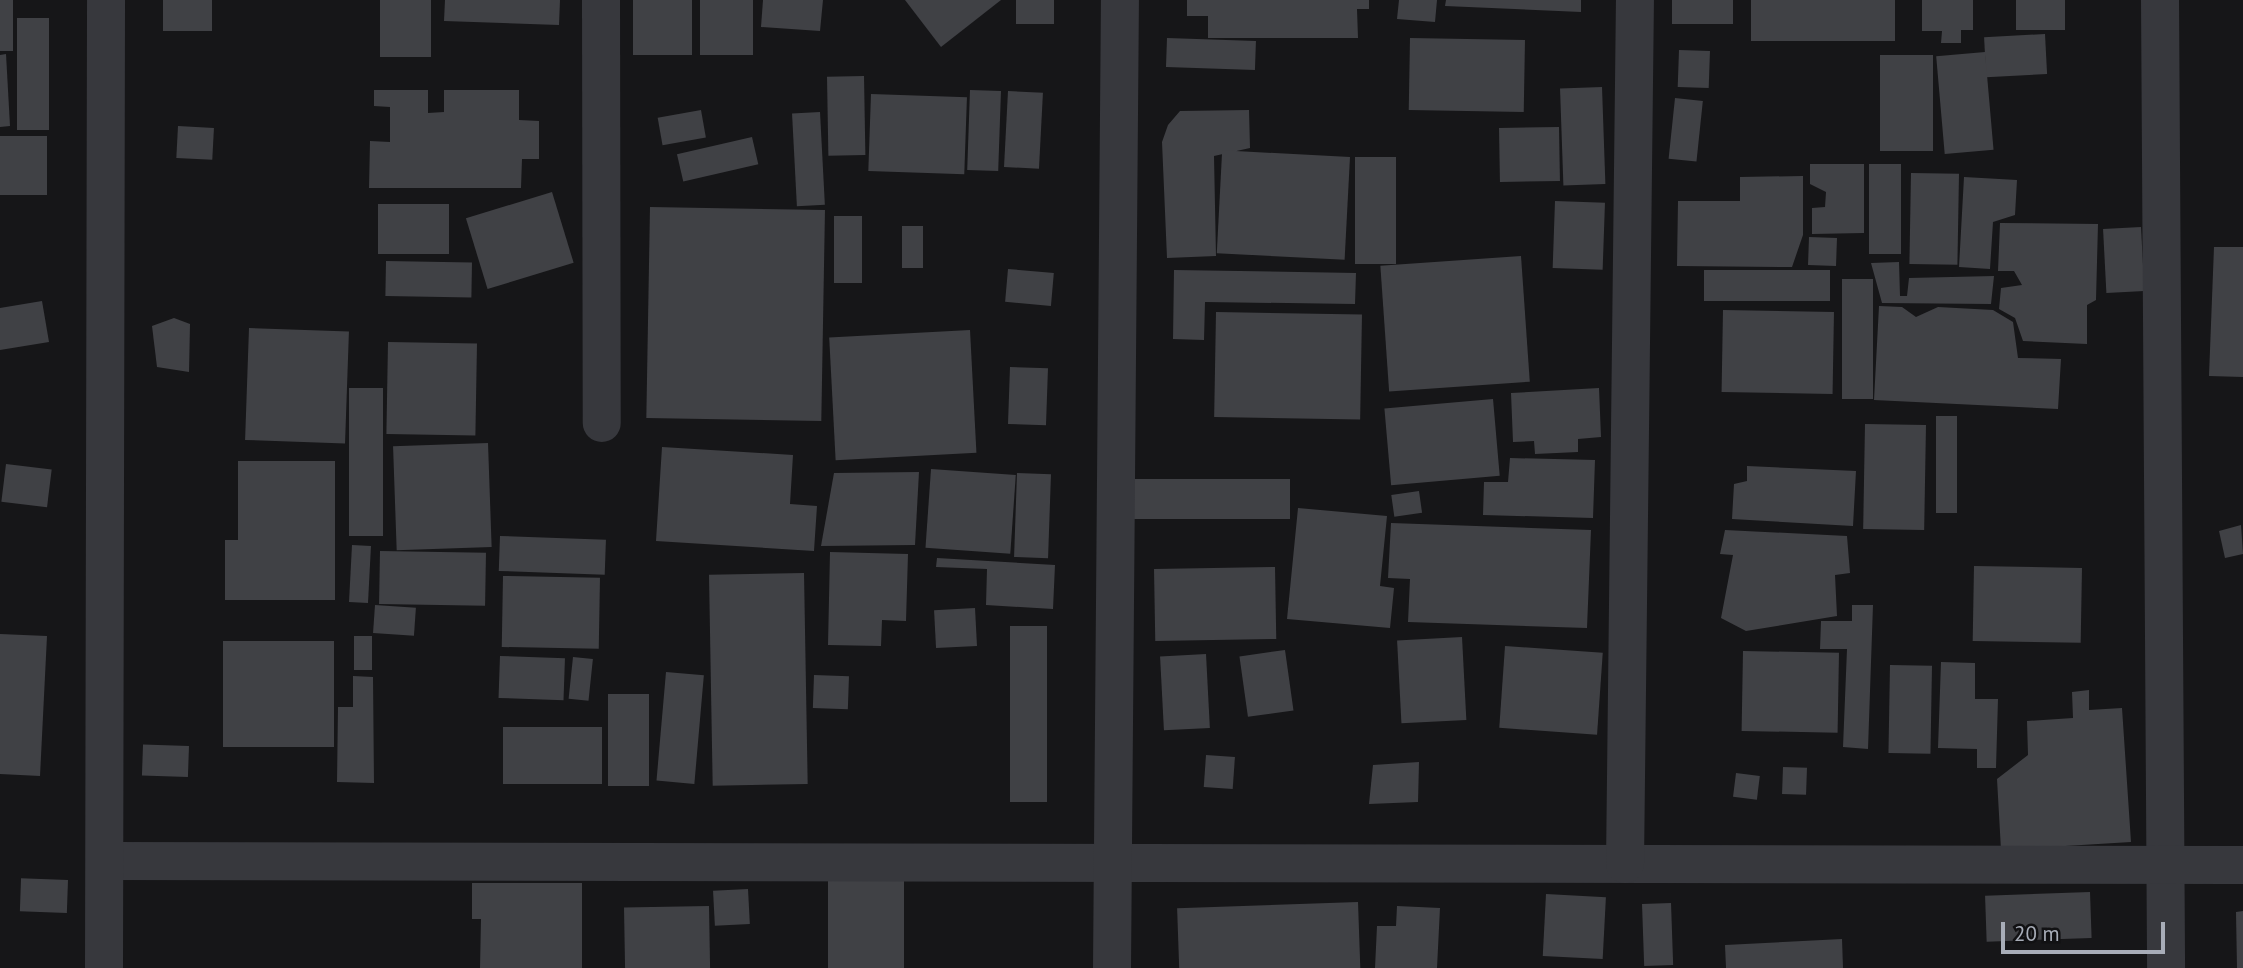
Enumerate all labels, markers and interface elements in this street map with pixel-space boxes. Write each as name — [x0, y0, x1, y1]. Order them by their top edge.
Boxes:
scale bar — [2005, 908, 2170, 952]
text: 20 m — [2014, 920, 2060, 947]

